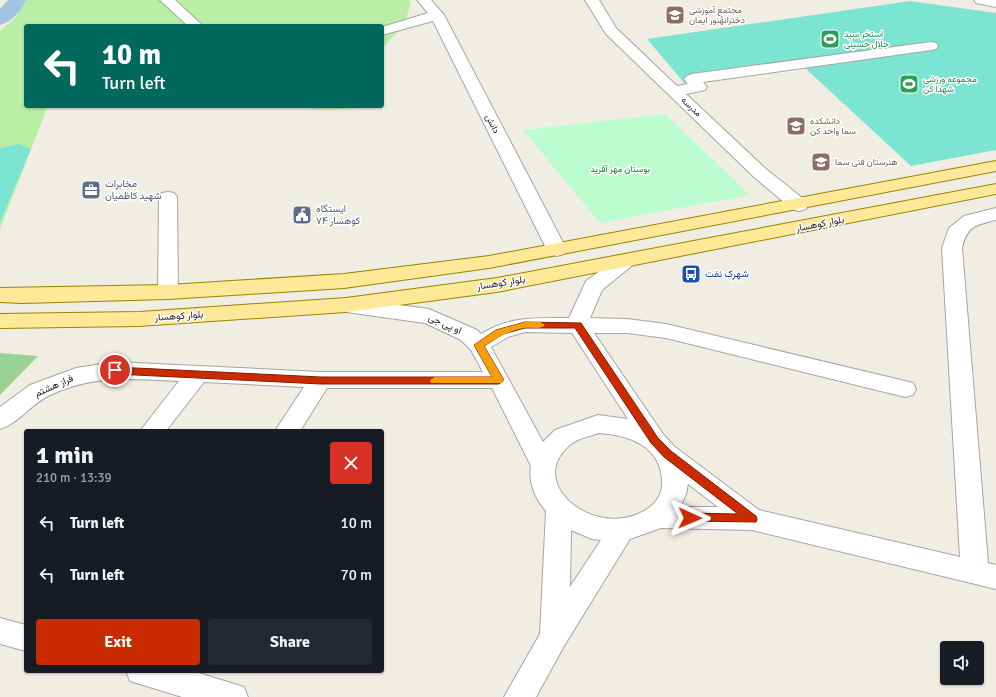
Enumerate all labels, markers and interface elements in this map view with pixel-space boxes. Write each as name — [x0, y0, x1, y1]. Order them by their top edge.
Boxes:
school or university icon: مجتمع آموزشی دخترانهٔنور ایمان — [664, 4, 686, 26]
place label: مجتمع آموزشی دخترانهٔنور ایمان — [689, 5, 745, 26]
sports icon: استخر سید جلال حسینی — [819, 28, 841, 50]
place label: استخر سید جلال حسینی — [844, 29, 889, 50]
text: 10 m — [102, 38, 161, 72]
icon: left — [36, 40, 88, 92]
text: Turn left — [102, 72, 165, 94]
sports icon: مجموعه ورزشی شهدا کن — [898, 73, 920, 95]
place label: مجموعه ورزشی شهدا کن — [923, 74, 977, 95]
street label: مدرسه — [679, 95, 704, 119]
street label: دانش — [483, 113, 501, 135]
school or university icon: دانشکده سما واحد کن — [785, 115, 807, 137]
place label: دانشکده سما واحد کن — [810, 116, 856, 137]
school or university icon: هنرستان فنی سما — [810, 151, 832, 173]
place label: هنرستان فنی سما — [835, 157, 898, 168]
park label: بوستان مهر آفرید — [590, 164, 650, 175]
place label: مخابرات شهید کاظمیان — [105, 178, 161, 202]
office icon: مخابرات شهید کاظمیان — [80, 179, 102, 201]
place label: ایستگاه ۷۴ کوهسار — [316, 203, 361, 227]
public building icon: ایستگاه ۷۴ کوهسار — [291, 204, 313, 226]
street label: بلوار کوهسار — [794, 213, 845, 235]
bus stop icon: شهرک نفت — [680, 263, 702, 285]
place label: شهرک نفت — [705, 268, 749, 280]
street label: بلوار کوهسار — [475, 273, 526, 293]
street label: بلوار کوهسار — [153, 308, 204, 324]
street label: او پی جی — [426, 311, 464, 338]
pin — [98, 353, 132, 387]
icon: arrive — [104, 359, 126, 381]
street label: فراز هشتم — [33, 372, 76, 400]
text: 1 min — [36, 440, 94, 470]
button: close — [330, 442, 372, 484]
text: 210 m · 13:39 — [36, 470, 112, 486]
position arrow — [669, 497, 711, 539]
icon: left — [36, 512, 58, 534]
text: Turn left — [70, 514, 124, 532]
text: 10 m — [341, 514, 372, 532]
icon: left — [36, 564, 58, 586]
text: Turn left — [70, 566, 124, 584]
text: 70 m — [341, 566, 372, 584]
button: Exit — [36, 619, 200, 665]
button: Share — [208, 619, 372, 665]
map controls — [940, 641, 984, 685]
button: sound — [940, 641, 984, 685]

